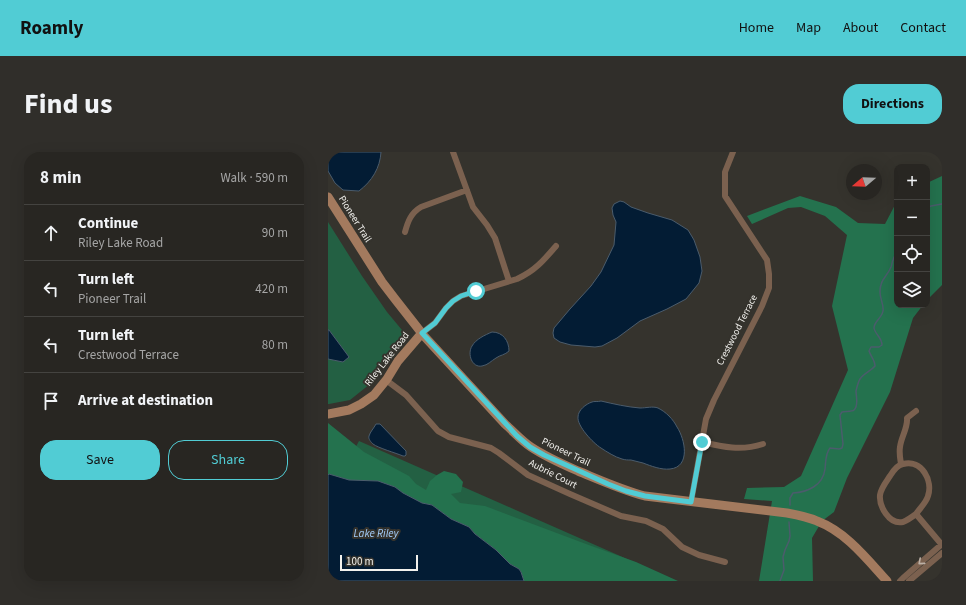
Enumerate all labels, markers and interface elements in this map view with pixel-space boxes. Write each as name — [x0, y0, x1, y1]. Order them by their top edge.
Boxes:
text: Roamly — [20, 15, 83, 42]
text: Home — [739, 18, 774, 38]
text: Map — [796, 18, 821, 38]
text: About — [843, 18, 878, 38]
text: Contact — [900, 18, 946, 38]
text: Find us — [24, 84, 112, 124]
button: Directions — [843, 84, 942, 124]
north arrow — [846, 164, 882, 200]
map controls — [894, 164, 930, 308]
button: + — [894, 164, 930, 200]
text: 8 min — [40, 166, 81, 190]
text: Walk · 590 m — [220, 169, 288, 187]
street label: Pioneer Trail — [335, 193, 375, 245]
button: − — [894, 200, 930, 236]
text: Continue — [78, 213, 138, 234]
icon: ahead — [40, 222, 62, 244]
text: 90 m — [262, 224, 288, 242]
text: Riley Lake Road — [78, 234, 163, 252]
button: locate — [894, 236, 930, 272]
text: Turn left — [78, 269, 134, 290]
button: layers — [894, 272, 930, 308]
icon: left — [40, 278, 62, 300]
text: 420 m — [255, 280, 288, 298]
route start — [467, 282, 485, 300]
text: Pioneer Trail — [78, 290, 146, 308]
street label: Crestwood Terrace — [713, 292, 761, 368]
text: Turn left — [78, 325, 134, 346]
street label: Riley Lake Road — [361, 329, 413, 389]
icon: left — [40, 334, 62, 356]
text: 80 m — [262, 336, 288, 354]
text: Crestwood Terrace — [78, 346, 179, 364]
icon: arrive — [40, 390, 62, 412]
text: Arrive at destination — [78, 390, 213, 411]
route end — [693, 433, 711, 451]
street label: Pioneer Trail — [539, 434, 593, 470]
button: Save — [40, 440, 160, 480]
button: Share — [168, 440, 288, 480]
street label: Aubrie Court — [526, 456, 580, 492]
water label: Lake Riley — [354, 526, 399, 541]
scale bar — [340, 553, 418, 572]
text: 100 m — [346, 554, 374, 569]
one-way arrow — [918, 558, 925, 565]

